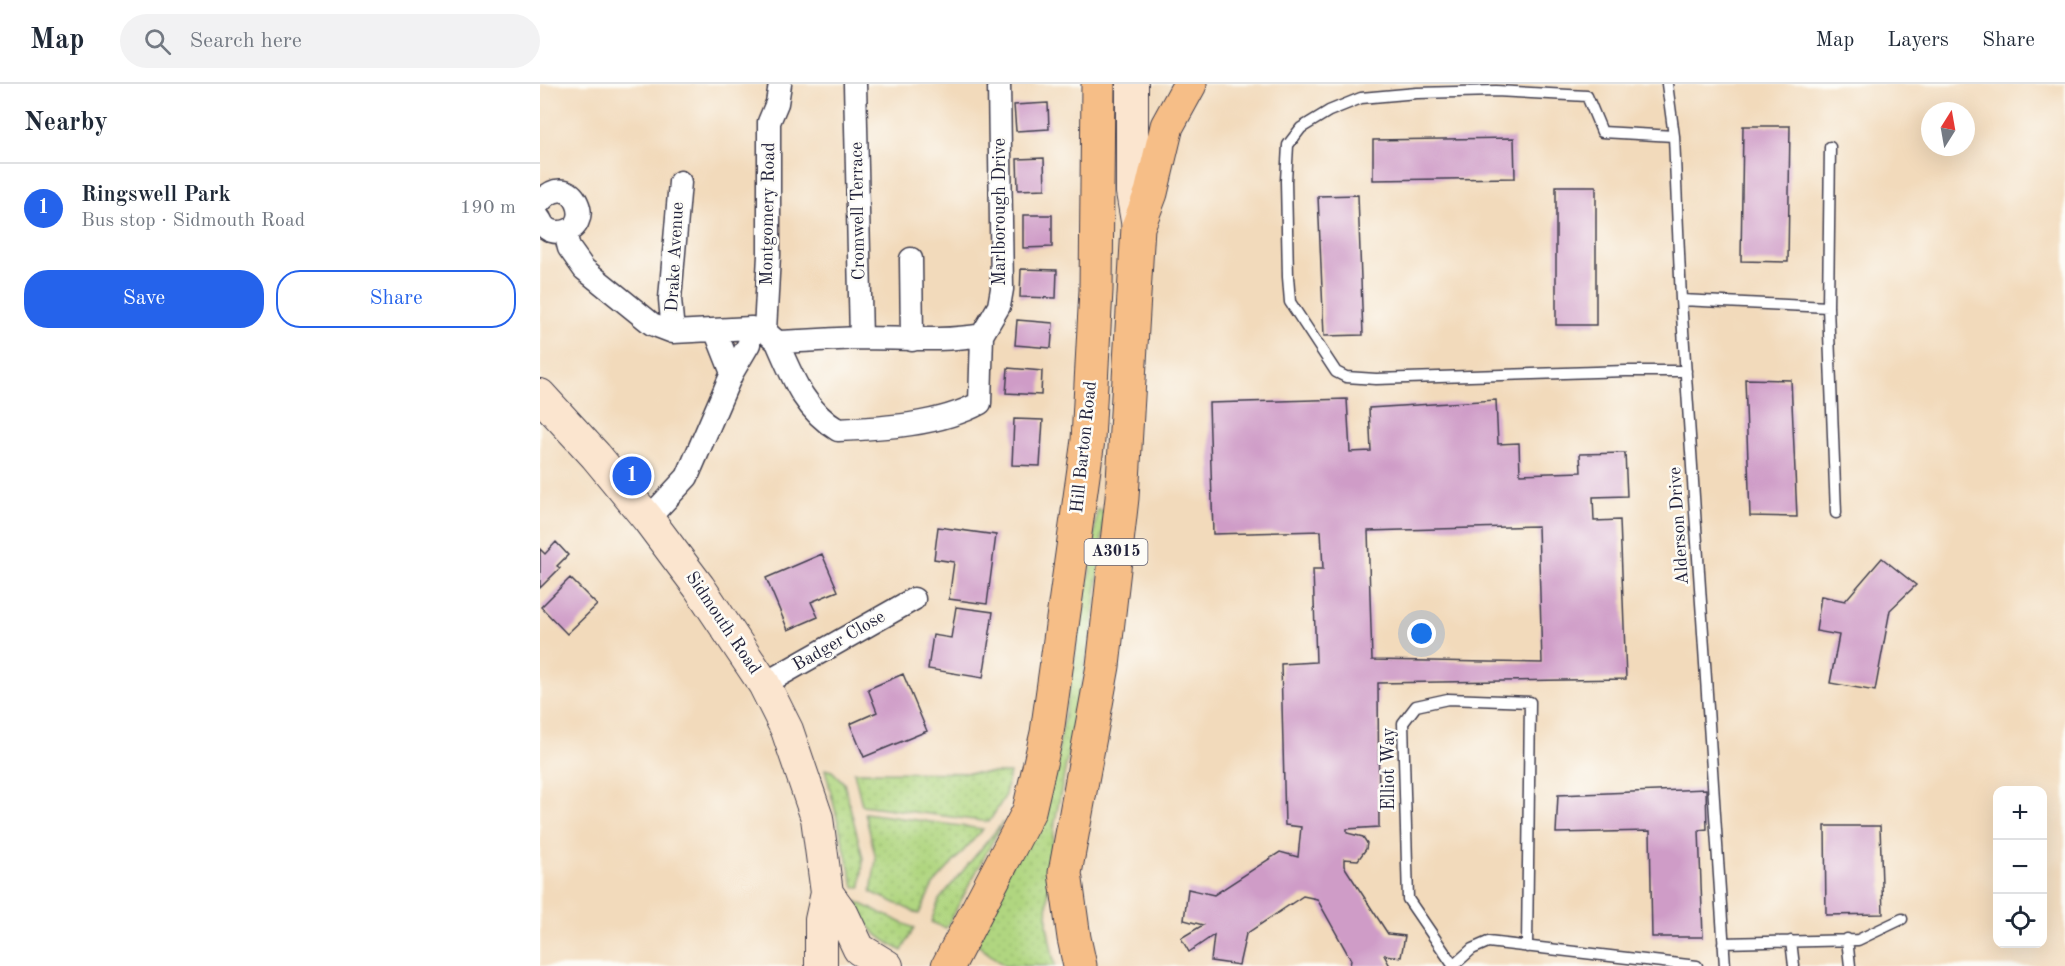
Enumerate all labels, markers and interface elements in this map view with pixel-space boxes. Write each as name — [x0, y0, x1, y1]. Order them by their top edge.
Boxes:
search box — [120, 14, 540, 68]
icon: search — [141, 25, 174, 58]
text: Map — [30, 27, 84, 55]
text: Search here — [189, 30, 302, 52]
text: Map — [1815, 30, 1854, 51]
text: Layers — [1887, 30, 1949, 51]
text: Share — [1982, 30, 2035, 51]
north arrow — [1921, 102, 1975, 156]
text: Nearby — [24, 110, 108, 136]
street label: Marlborough Drive — [991, 138, 1009, 286]
street label: Montgomery Road — [758, 142, 778, 286]
street label: Cromwell Terrace — [848, 142, 868, 280]
text: Ringswell Park — [81, 184, 231, 206]
text: 1 — [38, 198, 49, 218]
text: 190 m — [460, 198, 516, 218]
street label: Drake Avenue — [663, 202, 687, 312]
text: Bus stop · Sidmouth Road — [81, 211, 305, 231]
button: Save — [24, 270, 264, 328]
button: Share — [276, 270, 516, 328]
street label: Hill Barton Road — [1068, 380, 1100, 514]
pin: 1 — [612, 454, 652, 498]
street label: Alderson Drive — [1666, 466, 1692, 586]
road number: A3015 — [1084, 539, 1148, 565]
street label: Sidmouth Road — [682, 568, 764, 678]
street label: Badger Close — [790, 607, 888, 675]
your location — [1407, 619, 1436, 648]
street label: Elliot Way — [1380, 727, 1398, 811]
map controls — [1993, 786, 2047, 948]
button: + — [1993, 786, 2047, 840]
button: − — [1993, 840, 2047, 894]
button: locate — [1993, 894, 2047, 948]

